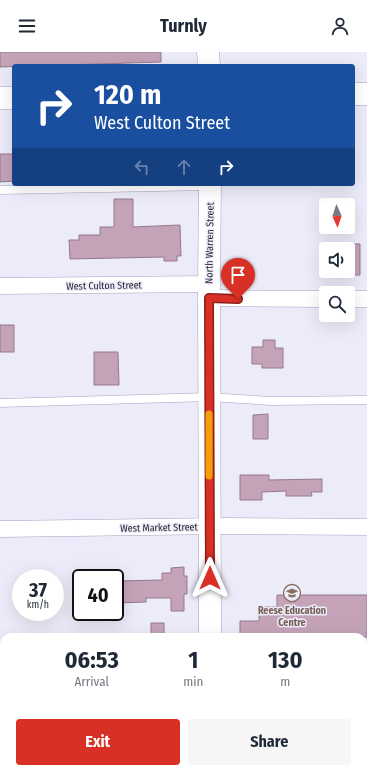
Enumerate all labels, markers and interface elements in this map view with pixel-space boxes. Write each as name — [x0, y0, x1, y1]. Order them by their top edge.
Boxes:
icon: menu — [16, 15, 38, 37]
text: Turnly — [160, 15, 207, 37]
icon: person — [329, 15, 351, 37]
text: 120 m — [94, 78, 161, 111]
icon: right — [28, 80, 80, 132]
text: West Culton Street — [94, 112, 230, 134]
icon: left — [131, 156, 153, 178]
icon: ahead — [173, 156, 195, 178]
icon: right — [215, 156, 237, 178]
north arrow — [319, 198, 355, 234]
map controls — [319, 198, 355, 322]
street label: North Warren Street — [203, 201, 217, 284]
button: sound — [319, 242, 355, 278]
pin — [221, 258, 255, 299]
icon: arrive — [227, 264, 249, 286]
street label: West Culton Street — [66, 279, 143, 293]
button: search — [319, 286, 355, 322]
street label: West Market Street — [120, 521, 199, 535]
position arrow — [189, 557, 231, 599]
speed limit sign: 40 — [72, 569, 124, 621]
text: 37 — [29, 578, 47, 602]
school or university icon: Reese Education Centre — [282, 583, 302, 603]
text: km/h — [27, 599, 49, 611]
place label: Reese Education Centre — [258, 605, 326, 629]
text: 06:53 — [65, 646, 119, 674]
text: 1 — [188, 646, 198, 674]
text: 130 — [268, 646, 303, 674]
text: Arrival — [74, 674, 109, 689]
text: min — [183, 674, 203, 689]
text: m — [280, 674, 290, 689]
button: Exit — [16, 719, 180, 765]
button: Share — [188, 719, 351, 765]

